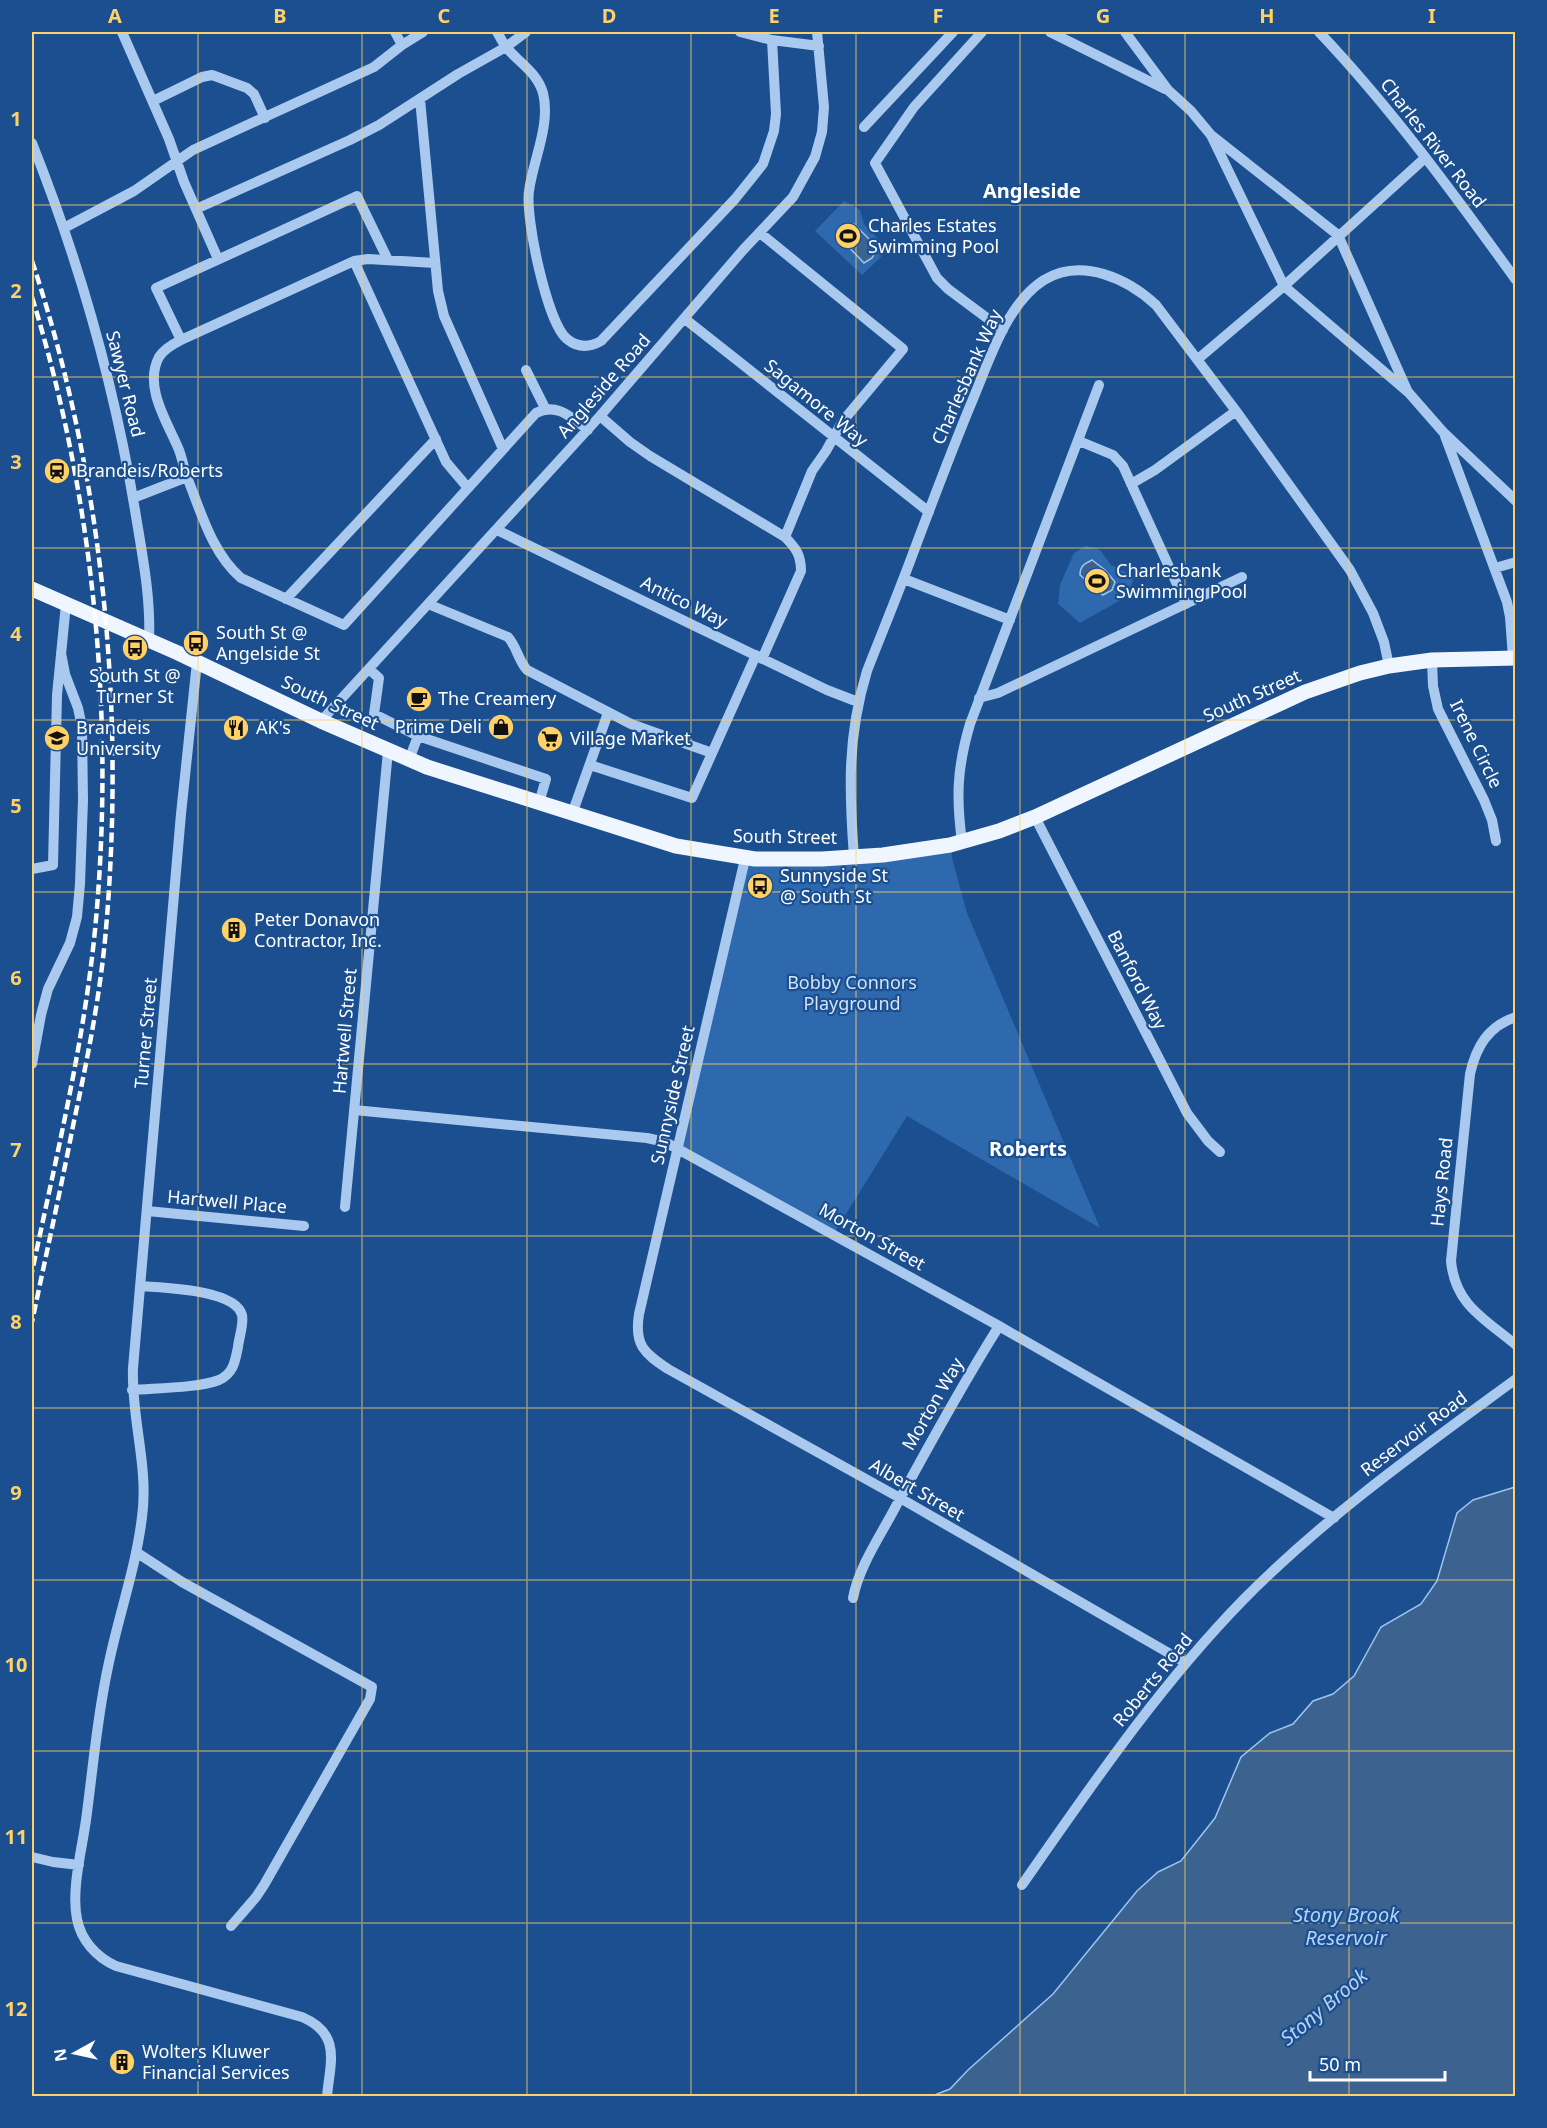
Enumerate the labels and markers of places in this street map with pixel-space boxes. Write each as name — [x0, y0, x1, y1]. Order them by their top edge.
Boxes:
place label: Charles Estates Swimming Pool — [868, 213, 999, 258]
sports icon: Charles Estates Swimming Pool — [833, 221, 863, 251]
station icon: Brandeis/Roberts — [42, 456, 72, 486]
place label: Brandeis/Roberts — [76, 458, 223, 482]
place label: Charlesbank Swimming Pool — [1116, 558, 1247, 603]
sports icon: Charlesbank Swimming Pool — [1082, 566, 1112, 596]
place label: South St @ Angelside St — [216, 620, 321, 665]
bus stop icon: South St @ Angelside St — [181, 628, 211, 658]
bus stop icon: South St @ Turner St — [120, 633, 150, 663]
place label: South St @ Turner St — [89, 663, 181, 708]
cafe icon: The Creamery — [404, 684, 434, 714]
place label: The Creamery — [438, 686, 557, 710]
shop icon: Prime Deli — [486, 712, 516, 742]
restaurant icon: AK's — [221, 713, 251, 743]
place label: Prime Deli — [395, 714, 482, 738]
place label: Brandeis University — [76, 715, 161, 760]
place label: AK's — [256, 715, 291, 739]
school or university icon: Brandeis University — [42, 723, 72, 753]
supermarket icon: Village Market — [535, 724, 565, 754]
place label: Village Market — [570, 726, 691, 750]
place label: Sunnyside St @ South St — [780, 863, 888, 908]
bus stop icon: Sunnyside St @ South St — [745, 871, 775, 901]
place label: Peter Donavon Contractor, Inc. — [254, 907, 382, 952]
building icon: Peter Donavon Contractor, Inc. — [219, 915, 249, 945]
place label: Wolters Kluwer Financial Services — [142, 2039, 290, 2084]
building icon: Wolters Kluwer Financial Services — [107, 2047, 137, 2077]

